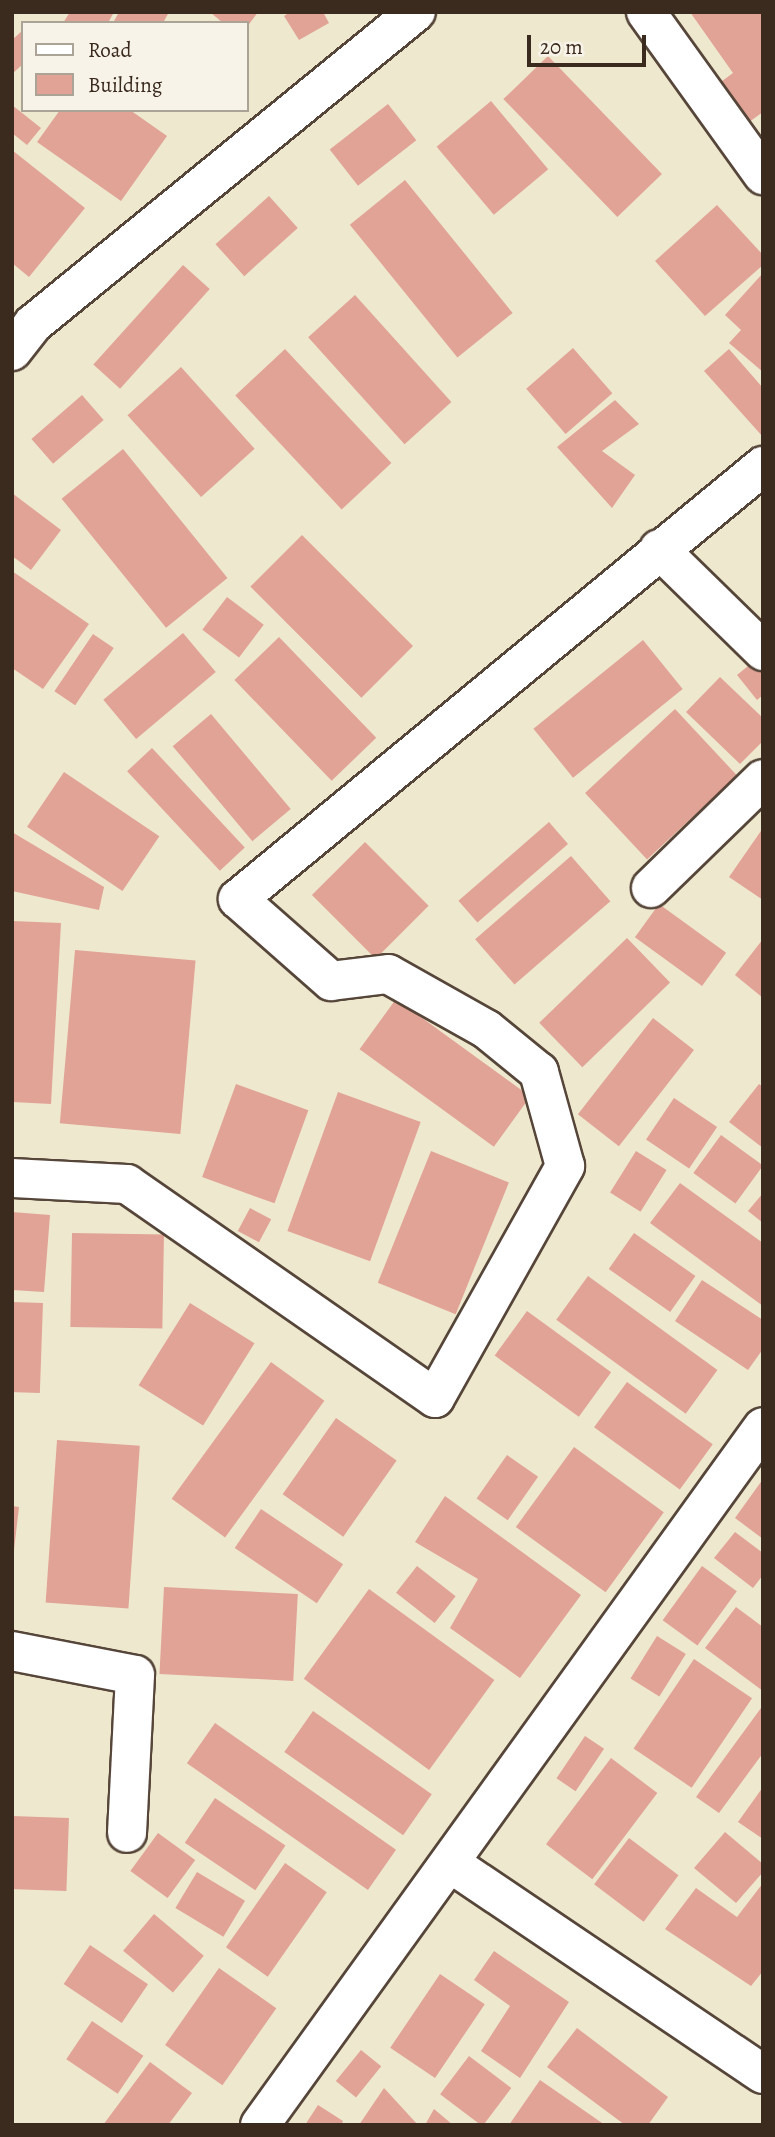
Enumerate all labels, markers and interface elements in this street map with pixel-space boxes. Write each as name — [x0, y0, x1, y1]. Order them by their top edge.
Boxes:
legend — [21, 21, 248, 112]
scale bar — [530, 21, 649, 65]
text: 20 m — [540, 33, 583, 61]
text: Road — [88, 36, 132, 64]
text: Building — [88, 71, 162, 99]

